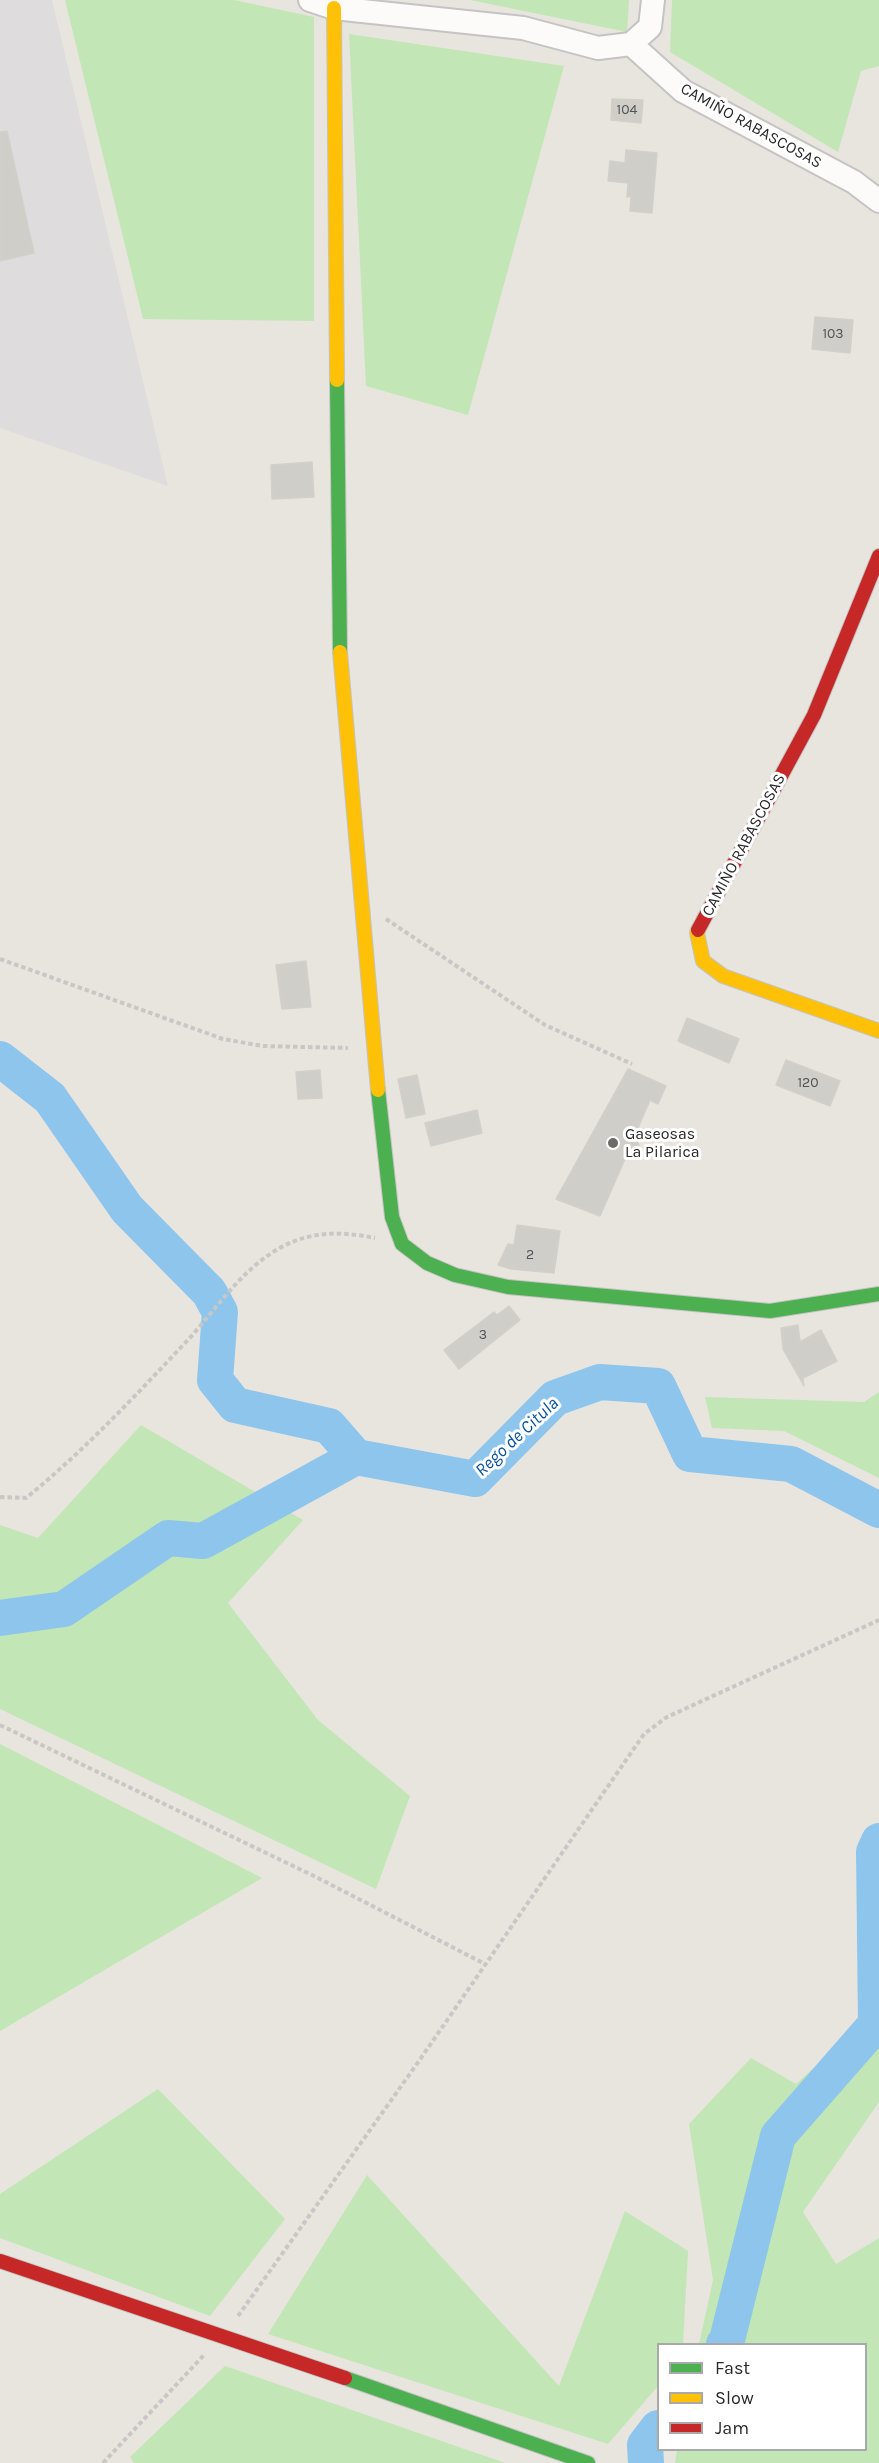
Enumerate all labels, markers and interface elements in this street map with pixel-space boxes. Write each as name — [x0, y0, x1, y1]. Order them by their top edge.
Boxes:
street label: CAMIÑO RABASCOSAS — [677, 79, 825, 173]
house number: 104 — [617, 102, 637, 118]
house number: 103 — [822, 326, 844, 342]
street label: CAMIÑO RABASCOSAS — [698, 770, 790, 920]
house number: 120 — [797, 1075, 819, 1091]
place label: Gaseosas La Pilarica — [625, 1124, 700, 1162]
marker: Gaseosas La Pilarica — [606, 1136, 620, 1150]
house number: 2 — [526, 1247, 534, 1263]
house number: 3 — [479, 1327, 487, 1343]
water label: Rego de Citula — [471, 1393, 563, 1481]
legend — [657, 2343, 867, 2451]
text: Fast — [715, 2357, 750, 2379]
text: Slow — [715, 2387, 754, 2409]
text: Jam — [715, 2417, 749, 2439]

